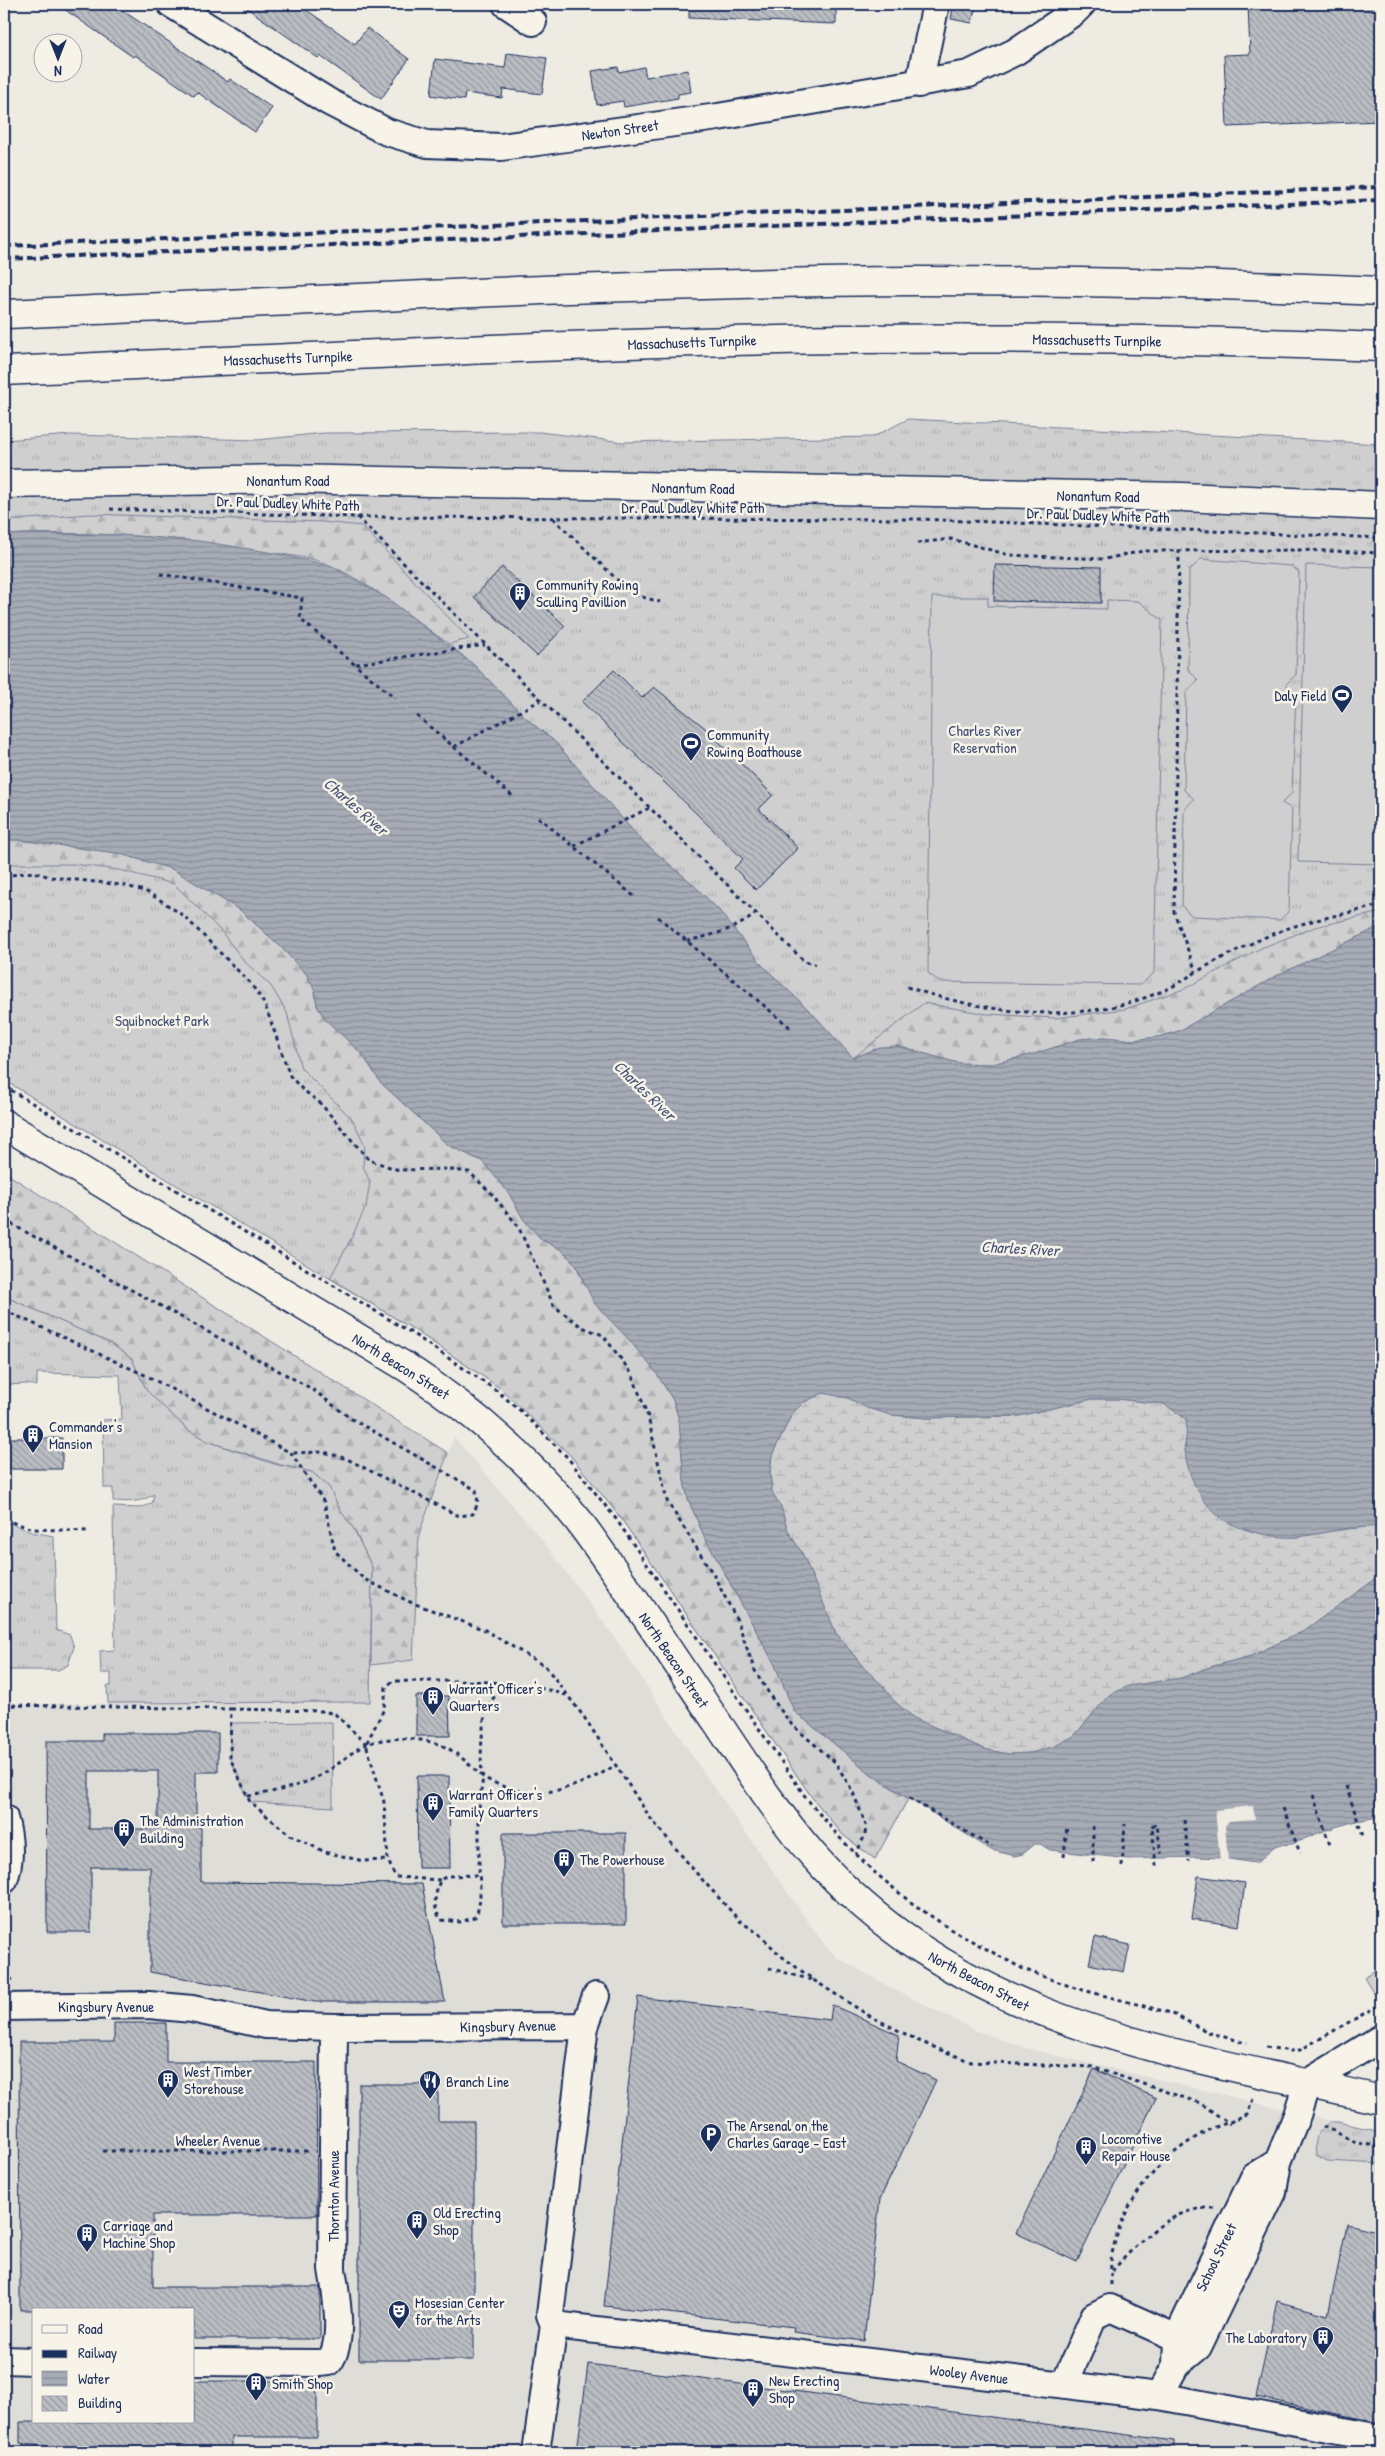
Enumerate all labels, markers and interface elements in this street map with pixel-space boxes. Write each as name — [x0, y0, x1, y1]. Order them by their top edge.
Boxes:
north arrow — [32, 32, 82, 82]
text: N — [54, 62, 62, 81]
street label: Newton Street — [580, 114, 661, 146]
street label: Massachusetts Turnpike — [1032, 328, 1162, 352]
street label: Massachusetts Turnpike — [627, 329, 757, 355]
street label: Massachusetts Turnpike — [223, 345, 353, 371]
street label: Nonantum Road — [247, 470, 330, 491]
street label: Nonantum Road — [651, 477, 735, 499]
street label: Nonantum Road — [1056, 485, 1140, 507]
street label: Dr. Paul Dudley White Path — [216, 490, 360, 516]
street label: Dr. Paul Dudley White Path — [622, 497, 764, 518]
street label: Dr. Paul Dudley White Path — [1026, 502, 1170, 528]
place label: Community Rowing Sculling Pavillion — [536, 574, 639, 612]
building icon: Community Rowing Sculling Pavillion — [508, 581, 532, 612]
sports icon: Daly Field — [1330, 683, 1354, 714]
place label: Daly Field — [1274, 685, 1326, 706]
park label: Charles River Reservation — [948, 720, 1022, 758]
place label: Community Rowing Boathouse — [707, 724, 802, 762]
sports icon: Community Rowing Boathouse — [679, 731, 703, 762]
water label: Charles River — [319, 772, 394, 841]
park label: Squibnocket Park — [115, 1010, 209, 1031]
water label: Charles River — [609, 1055, 682, 1126]
water label: Charles River — [980, 1235, 1061, 1261]
street label: North Beacon Street — [348, 1328, 454, 1405]
place label: Commander's Mansion — [49, 1416, 122, 1454]
building icon: Commander's Mansion — [21, 1423, 45, 1454]
street label: North Beacon Street — [634, 1608, 714, 1713]
place label: Warrant Officer's Quarters — [449, 1678, 543, 1716]
building icon: Warrant Officer's Quarters — [421, 1685, 445, 1716]
place label: Warrant Officer's Family Quarters — [448, 1784, 543, 1822]
building icon: Warrant Officer's Family Quarters — [421, 1791, 445, 1822]
place label: The Administration Building — [140, 1810, 244, 1848]
building icon: The Administration Building — [112, 1817, 136, 1848]
building icon: The Powerhouse — [552, 1847, 576, 1878]
place label: The Powerhouse — [580, 1849, 665, 1870]
street label: North Beacon Street — [925, 1946, 1034, 2017]
street label: Kingsbury Avenue — [58, 1996, 154, 2017]
street label: Kingsbury Avenue — [460, 2015, 556, 2037]
place label: West Timber Storehouse — [184, 2061, 252, 2099]
building icon: West Timber Storehouse — [156, 2068, 180, 2099]
restaurant icon: Branch Line — [418, 2069, 442, 2100]
place label: Branch Line — [446, 2071, 509, 2092]
place label: The Arsenal on the Charles Garage - East — [727, 2115, 847, 2153]
parking icon: The Arsenal on the Charles Garage - East — [699, 2122, 723, 2153]
place label: Locomotive Repair House — [1102, 2128, 1171, 2166]
street label: Wheeler Avenue — [176, 2130, 260, 2151]
building icon: Locomotive Repair House — [1074, 2135, 1098, 2166]
street label: Thornton Avenue — [323, 2150, 344, 2242]
place label: Old Erecting Shop — [433, 2202, 501, 2240]
building icon: Old Erecting Shop — [405, 2209, 429, 2240]
place label: Carriage and Machine Shop — [103, 2215, 176, 2253]
street label: School Street — [1190, 2219, 1242, 2295]
building icon: Carriage and Machine Shop — [75, 2222, 99, 2253]
place label: Mosesian Center for the Arts — [415, 2292, 505, 2330]
theatre icon: Mosesian Center for the Arts — [387, 2299, 411, 2330]
legend — [32, 2308, 195, 2424]
text: Road — [78, 2318, 103, 2339]
building icon: The Laboratory — [1311, 2325, 1335, 2356]
place label: The Laboratory — [1226, 2327, 1307, 2348]
text: Railway — [78, 2342, 117, 2363]
street label: Wooley Avenue — [928, 2359, 1010, 2389]
text: Water — [78, 2368, 110, 2389]
place label: New Erecting Shop — [769, 2370, 840, 2408]
building icon: Smith Shop — [244, 2371, 268, 2402]
place label: Smith Shop — [272, 2373, 334, 2394]
building icon: New Erecting Shop — [741, 2377, 765, 2408]
text: Building — [78, 2392, 122, 2413]

